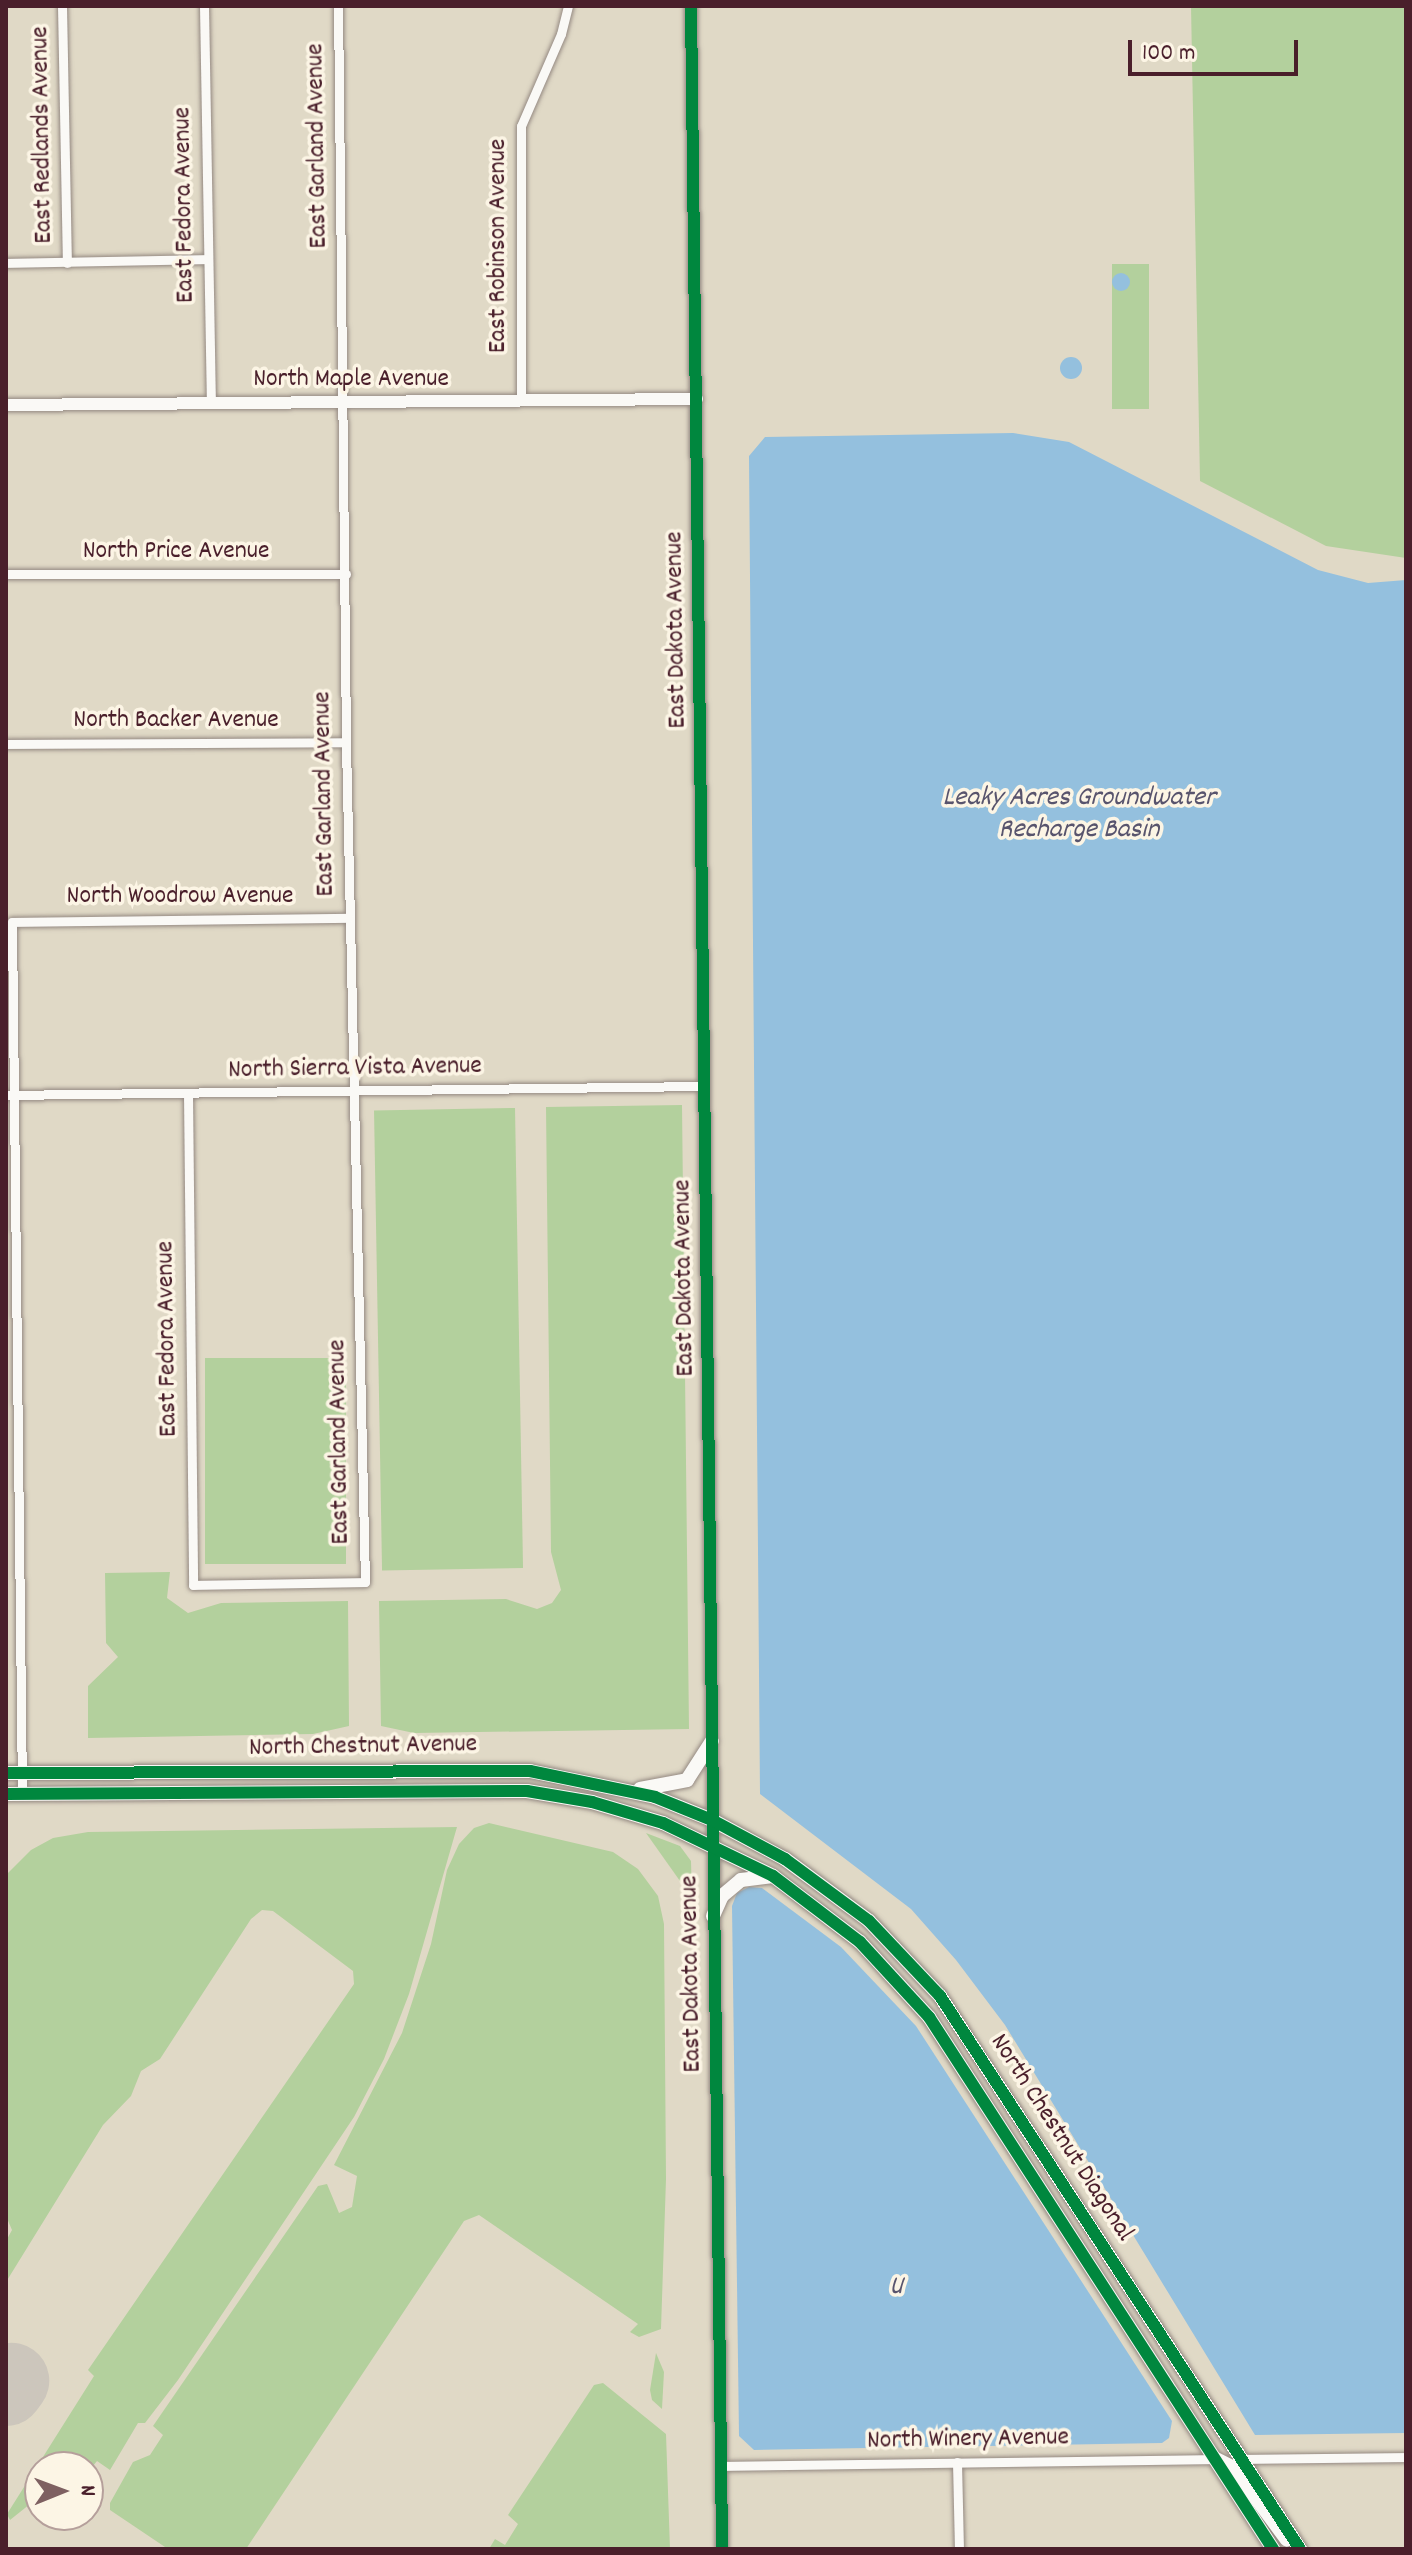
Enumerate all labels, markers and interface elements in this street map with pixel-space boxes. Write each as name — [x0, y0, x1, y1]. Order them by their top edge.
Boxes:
scale bar — [1132, 24, 1302, 74]
street label: East Redlands Avenue — [26, 26, 60, 244]
text: 100 m — [1142, 37, 1195, 71]
street label: East Garland Avenue — [301, 43, 335, 249]
street label: East Fedora Avenue — [168, 107, 202, 303]
street label: East Robinson Avenue — [483, 139, 515, 353]
street label: North Maple Avenue — [253, 364, 449, 396]
street label: East Dakota Avenue — [660, 531, 694, 729]
street label: North Price Avenue — [83, 536, 269, 568]
street label: East Garland Avenue — [308, 691, 342, 897]
street label: North Backer Avenue — [73, 705, 279, 737]
water label: Leaky Acres Groundwater Recharge Basin — [943, 782, 1215, 848]
street label: North Woodrow Avenue — [67, 881, 293, 913]
street label: North Sierra Vista Avenue — [228, 1051, 482, 1087]
street label: East Dakota Avenue — [668, 1179, 702, 1377]
street label: East Fedora Avenue — [151, 1241, 185, 1437]
street label: East Garland Avenue — [323, 1339, 357, 1545]
street label: North Chestnut Avenue — [249, 1729, 477, 1765]
street label: East Dakota Avenue — [675, 1875, 709, 2073]
street label: North Chestnut Diagonal — [982, 2029, 1140, 2247]
water label: U — [889, 2271, 903, 2305]
street label: North Winery Avenue — [867, 2423, 1069, 2457]
north arrow — [24, 2451, 104, 2531]
text: N — [71, 2485, 102, 2496]

